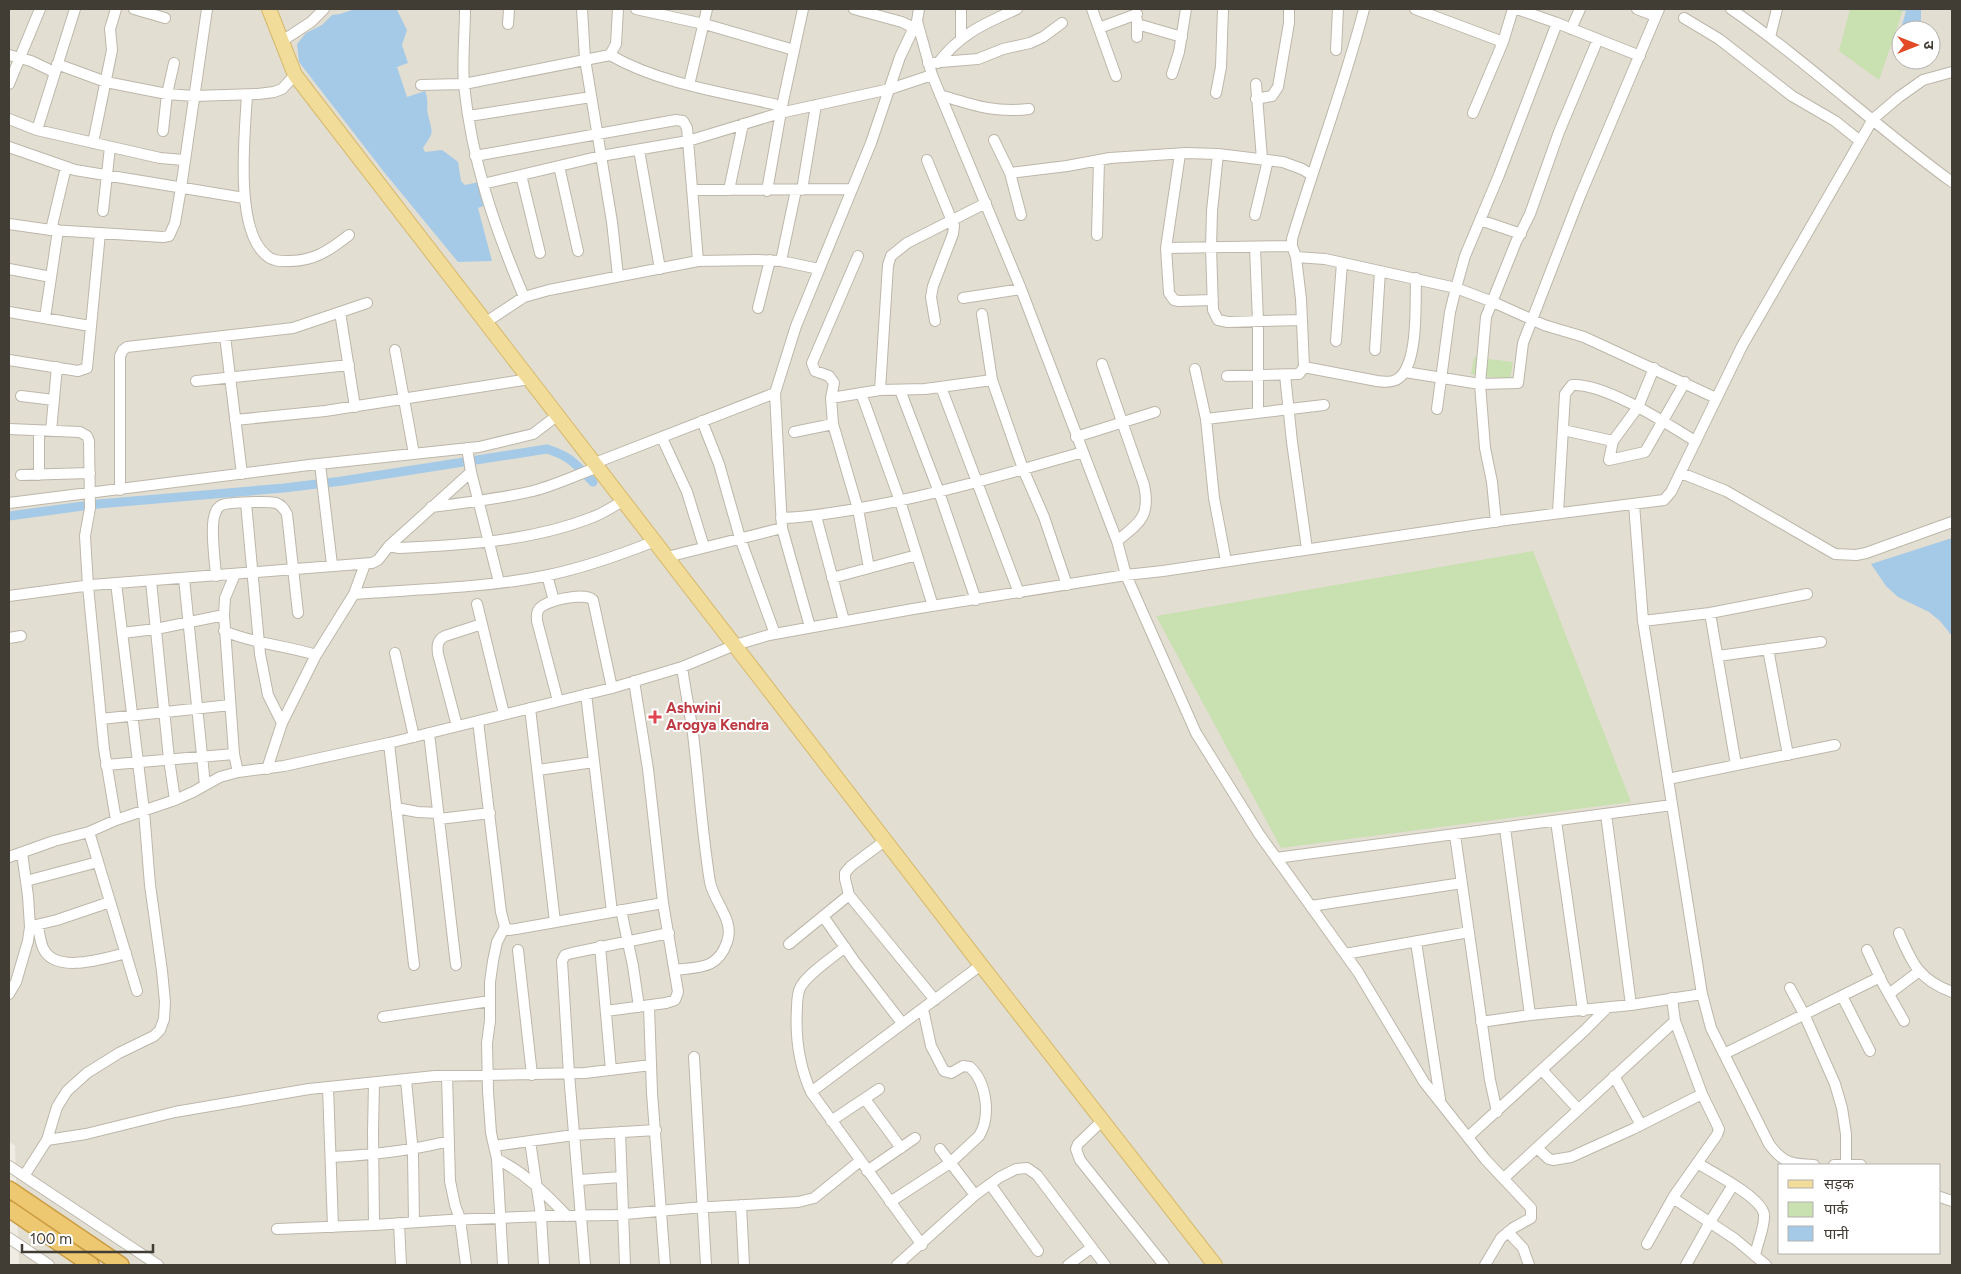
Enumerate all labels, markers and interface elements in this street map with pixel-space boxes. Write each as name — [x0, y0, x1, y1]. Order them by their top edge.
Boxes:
north arrow — [1891, 20, 1941, 70]
text: उ — [1920, 41, 1937, 50]
place label: Ashwini Arogya Kendra — [666, 699, 769, 734]
marker: Ashwini Arogya Kendra — [648, 710, 662, 724]
legend — [1778, 1164, 1941, 1254]
text: सड़क — [1824, 1175, 1854, 1193]
text: पार्क — [1824, 1200, 1848, 1218]
scale bar — [22, 1222, 154, 1254]
text: पानी — [1824, 1225, 1850, 1243]
text: 100 m — [30, 1230, 72, 1248]

